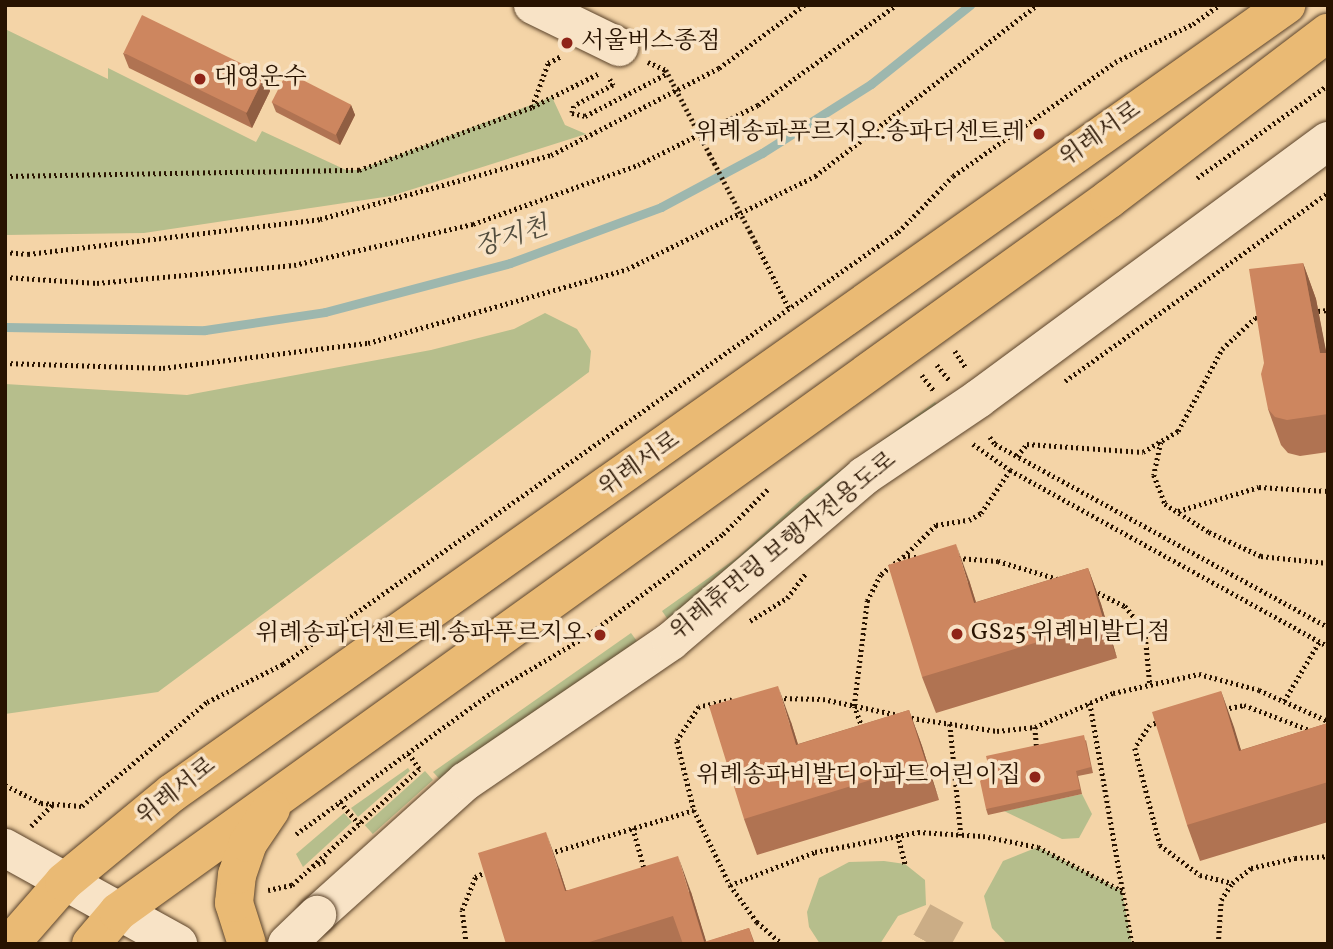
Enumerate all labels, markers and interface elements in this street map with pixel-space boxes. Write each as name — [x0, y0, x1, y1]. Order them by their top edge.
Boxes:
place label: 서울버스종점 — [581, 29, 720, 57]
marker: 서울버스종점 — [559, 35, 575, 51]
place label: 대영운수 — [214, 65, 307, 93]
marker: 대영운수 — [192, 71, 208, 87]
street label: 위례서로 — [1055, 97, 1147, 173]
place label: 위례송파푸르지오.송파더센트레 — [695, 120, 1025, 148]
marker: 위례송파푸르지오.송파더센트레 — [1031, 126, 1047, 142]
water label: 장지천 — [471, 212, 553, 264]
street label: 위례서로 — [594, 427, 686, 503]
street label: 위례휴먼링 보행자전용도로 — [665, 447, 903, 647]
place label: GS25 위례비발디점 — [971, 620, 1170, 648]
place label: 위례송파더센트레.송파푸르지오 — [256, 621, 586, 649]
marker: GS25 위례비발디점 — [949, 626, 965, 642]
marker: 위례송파더센트레.송파푸르지오 — [592, 627, 608, 643]
street label: 위례서로 — [132, 752, 222, 832]
place label: 위례송파비발디아파트어린이집 — [696, 763, 1021, 791]
marker: 위례송파비발디아파트어린이집 — [1027, 769, 1043, 785]

